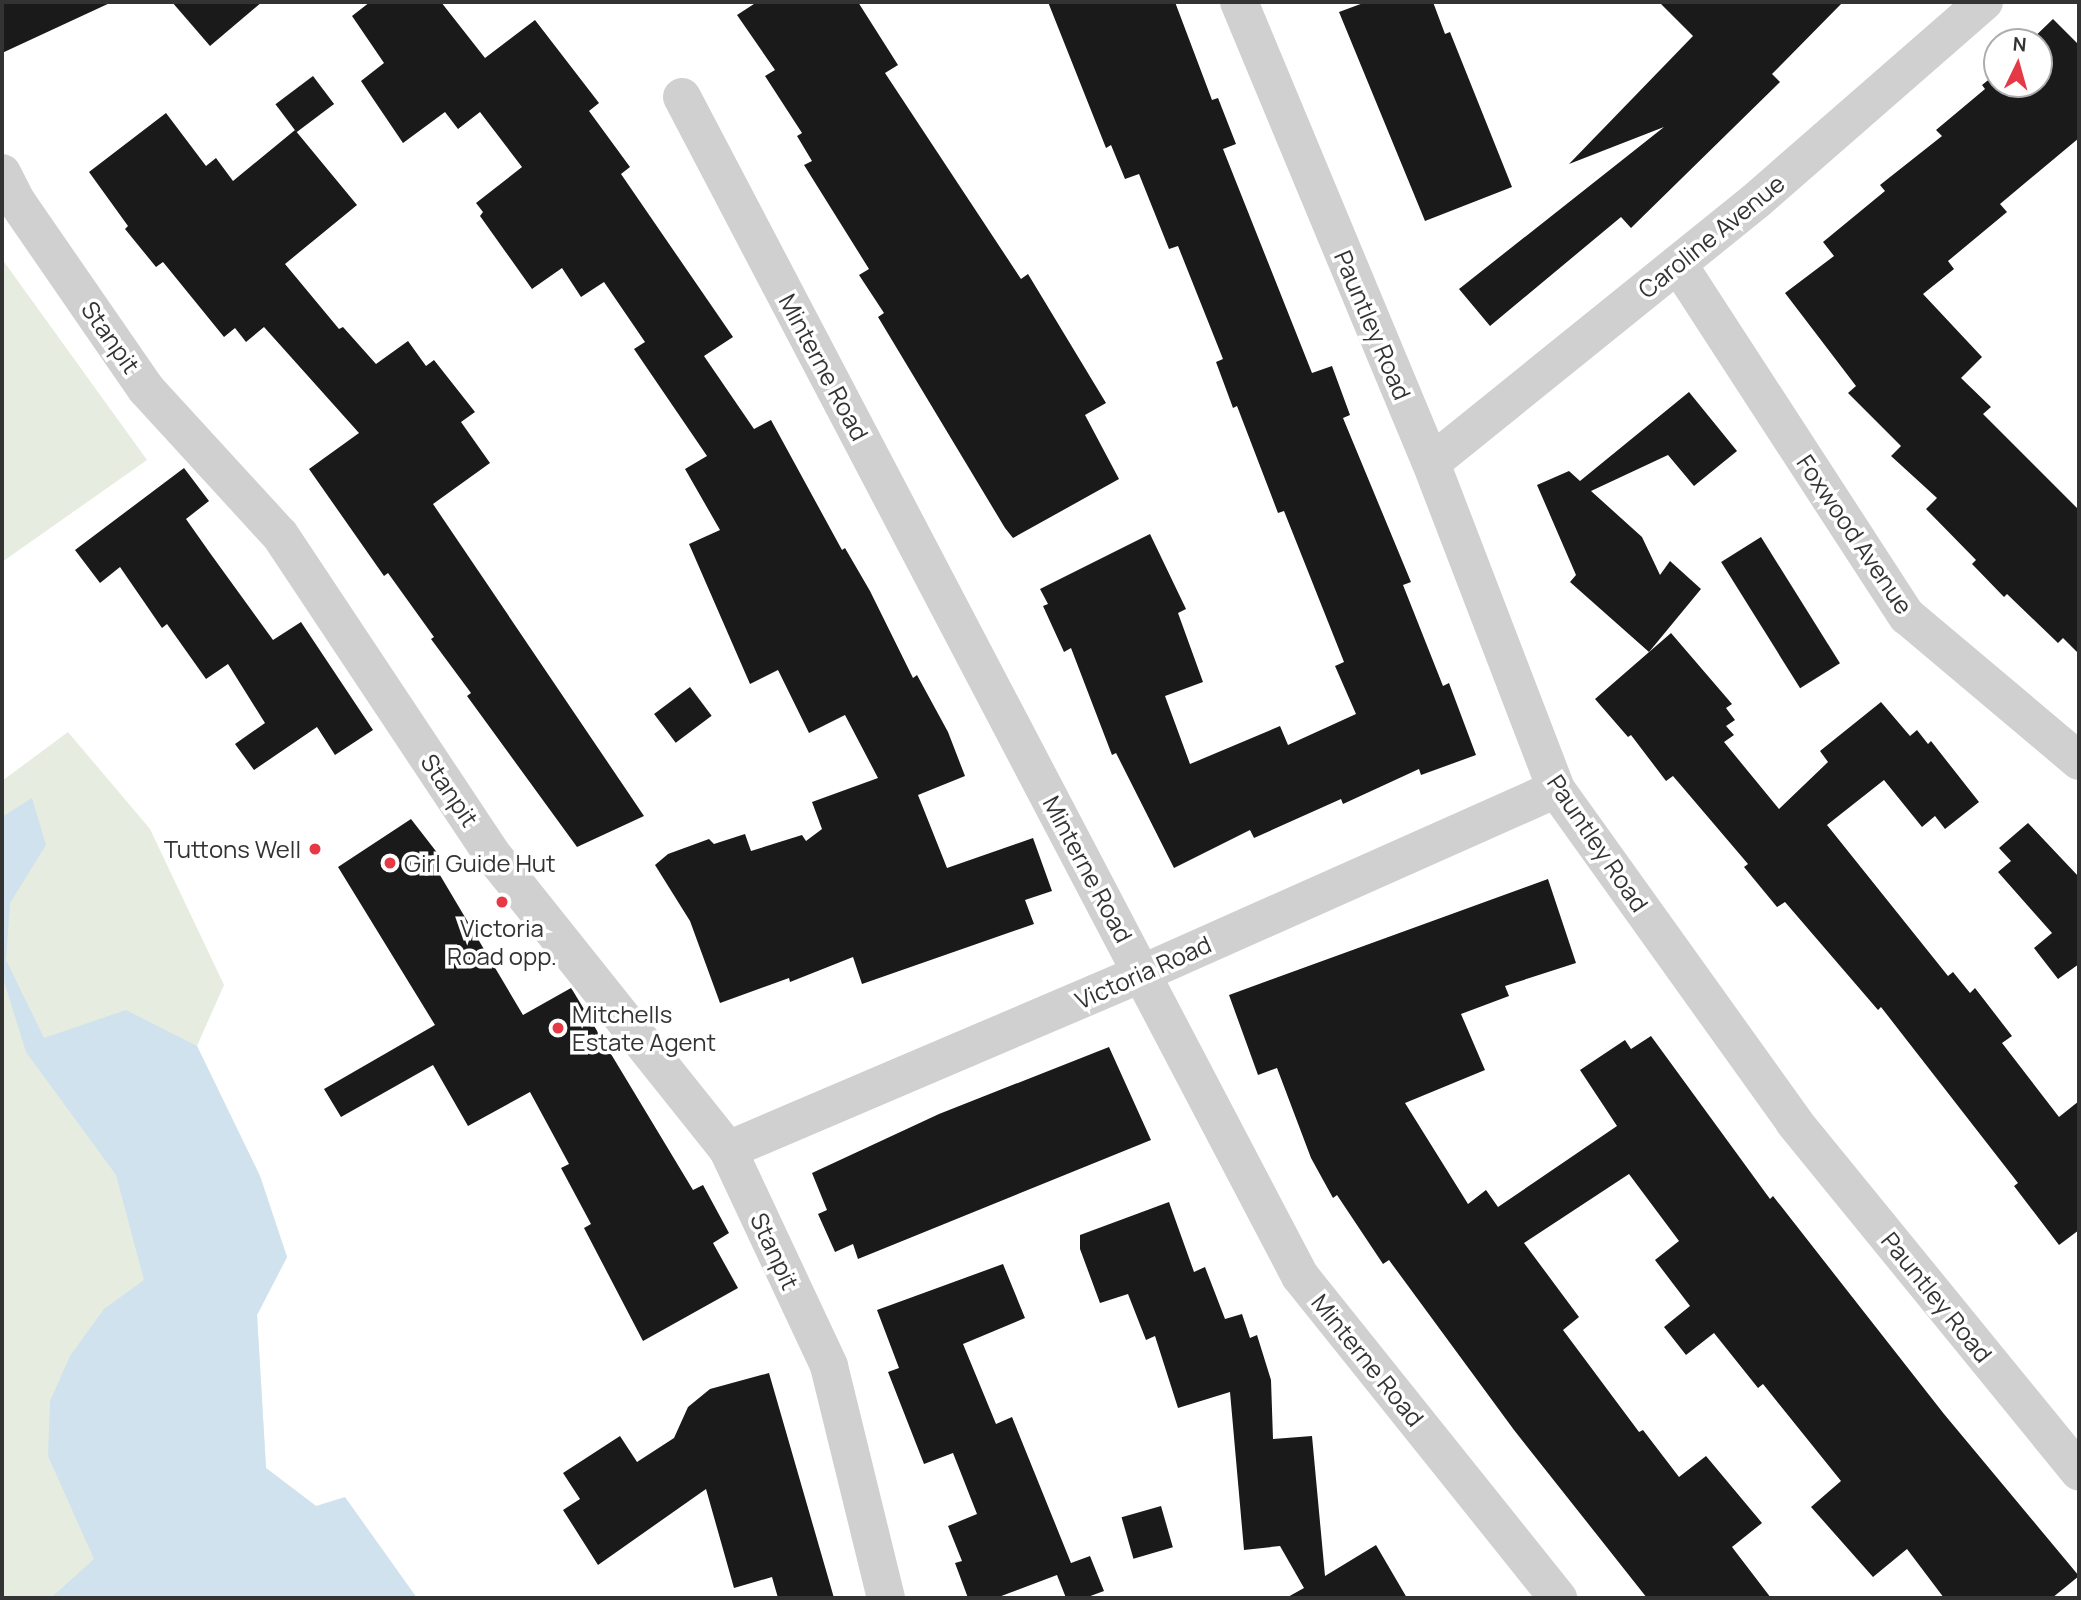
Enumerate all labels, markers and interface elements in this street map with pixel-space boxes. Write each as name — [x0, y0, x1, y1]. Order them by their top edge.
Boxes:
north arrow — [1983, 28, 2053, 98]
text: N — [2012, 31, 2028, 58]
street label: Caroline Avenue — [1632, 168, 1790, 304]
street label: Pauntley Road — [1329, 246, 1417, 404]
street label: Minterne Road — [773, 289, 875, 445]
street label: Stanpit — [76, 295, 146, 379]
street label: Foxwood Avenue — [1791, 449, 1919, 619]
street label: Stanpit — [415, 748, 485, 832]
street label: Pauntley Road — [1542, 769, 1654, 917]
street label: Minterne Road — [1037, 791, 1139, 947]
place label: Tuttons Well — [164, 835, 301, 863]
marker: Tuttons Well — [307, 841, 323, 857]
place label: Girl Guide Hut — [404, 849, 556, 877]
marker: Girl Guide Hut — [382, 855, 398, 871]
marker: Victoria Road opp. — [494, 894, 510, 910]
place label: Victoria Road opp. — [447, 914, 557, 970]
street label: Victoria Road — [1071, 929, 1215, 1015]
place label: Mitchells Estate Agent — [572, 1000, 716, 1056]
marker: Mitchells Estate Agent — [550, 1020, 566, 1036]
street label: Stanpit — [745, 1208, 805, 1294]
street label: Pauntley Road — [1876, 1226, 1998, 1368]
street label: Minterne Road — [1306, 1288, 1430, 1432]

